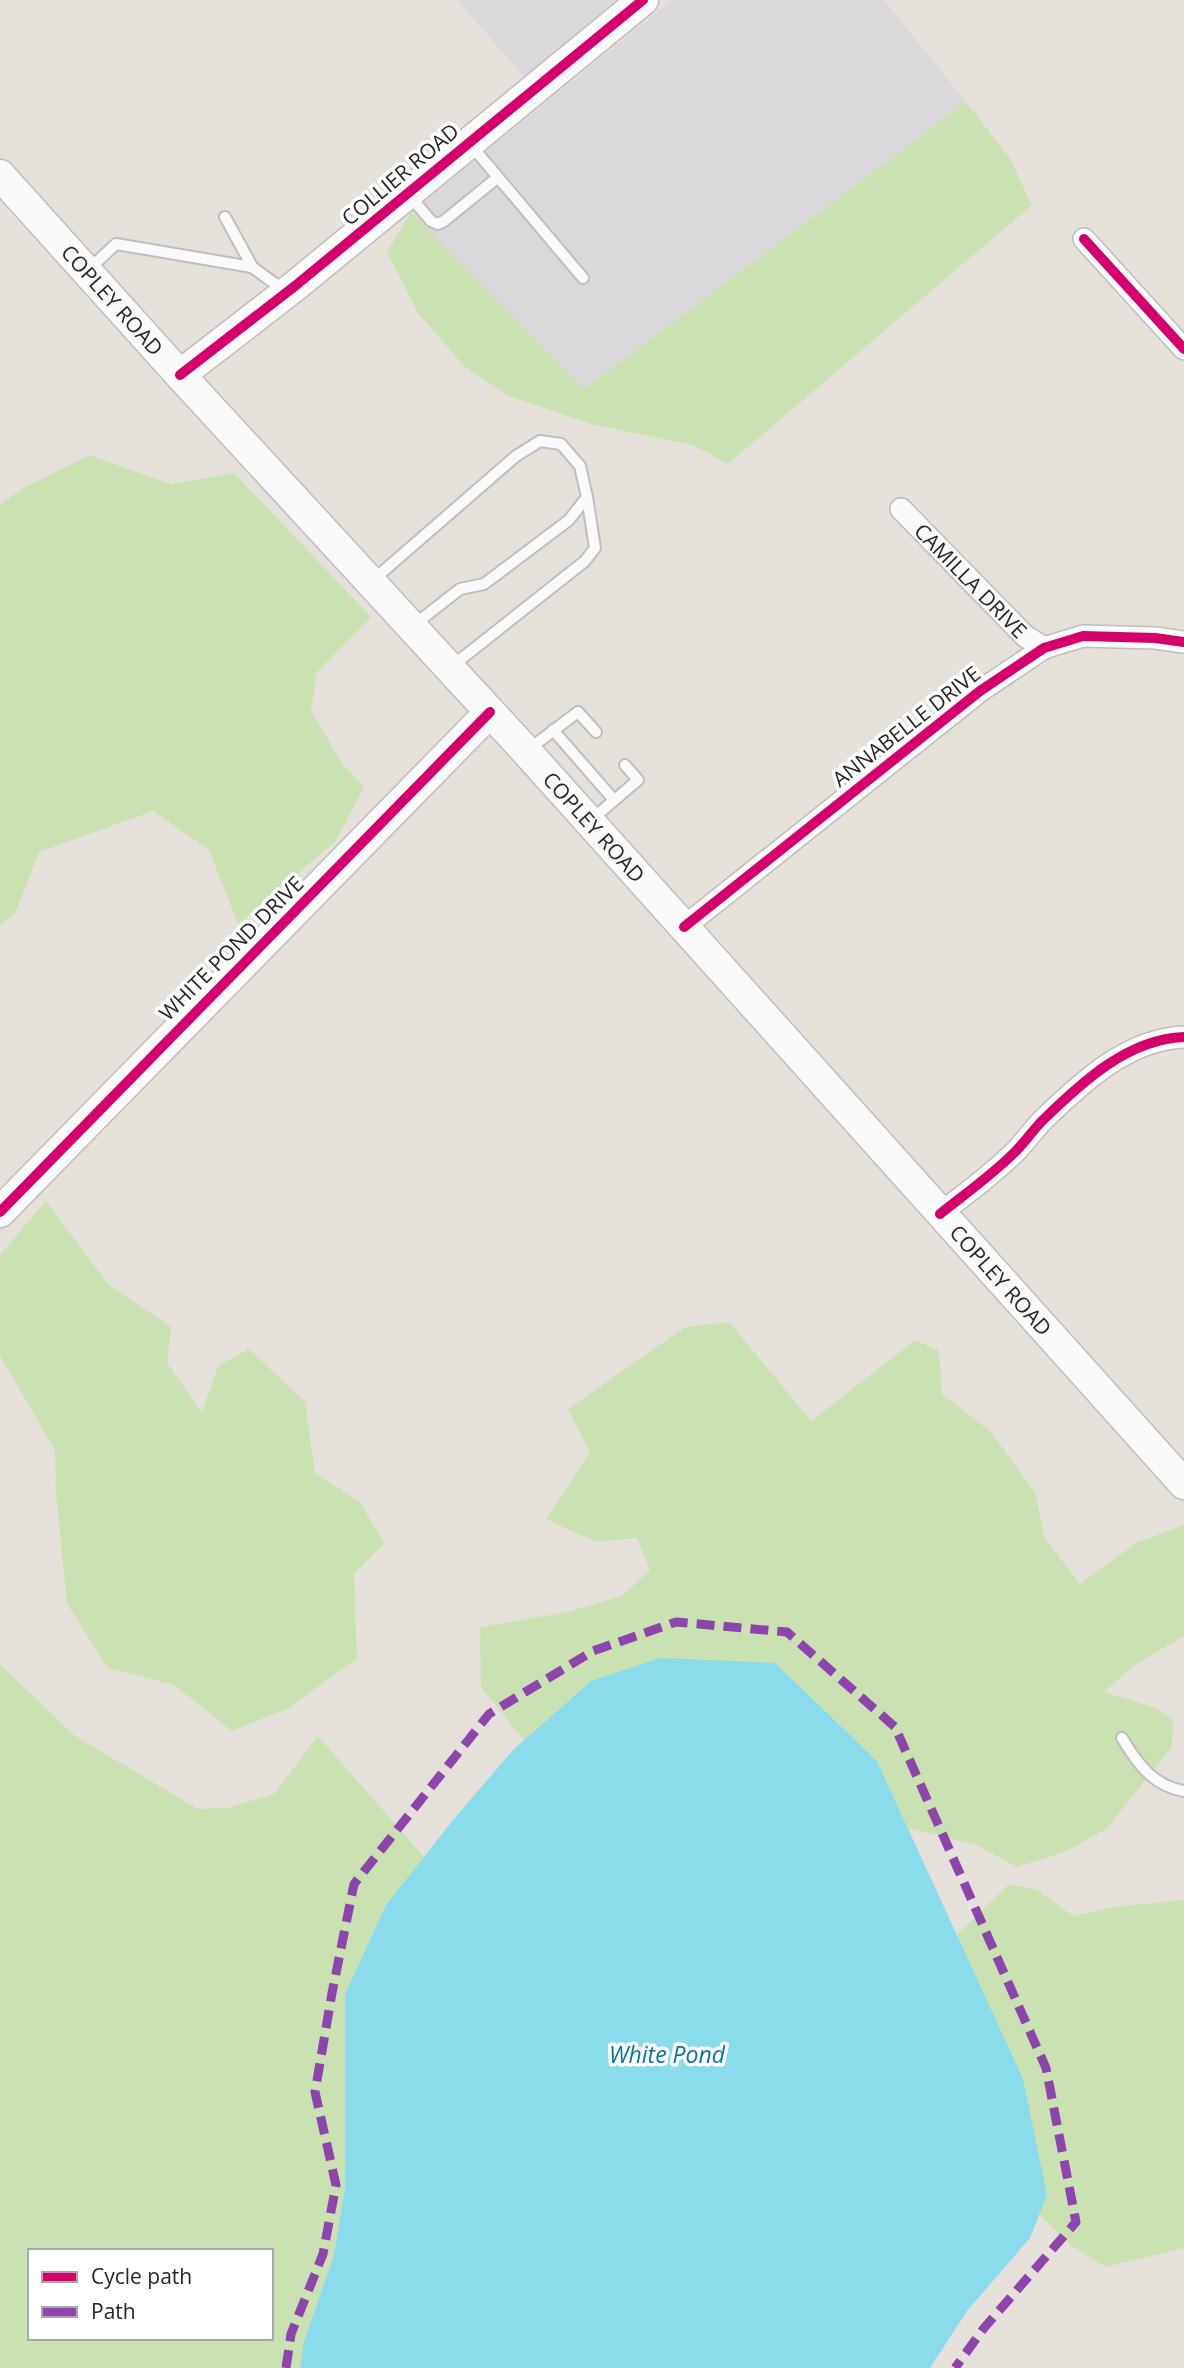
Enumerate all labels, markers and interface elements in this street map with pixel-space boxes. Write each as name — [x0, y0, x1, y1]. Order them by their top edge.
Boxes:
street label: COLLIER ROAD — [335, 117, 465, 231]
street label: COPLEY ROAD — [55, 239, 170, 361]
street label: CAMILLA DRIVE — [908, 517, 1033, 644]
street label: ANNABELLE DRIVE — [826, 659, 986, 793]
street label: COPLEY ROAD — [537, 765, 651, 888]
street label: WHITE POND DRIVE — [153, 870, 309, 1026]
street label: COPLEY ROAD — [944, 1219, 1058, 1341]
water label: White Pond — [609, 2038, 726, 2070]
legend — [28, 2249, 273, 2340]
text: Cycle path — [91, 2262, 192, 2290]
text: Path — [91, 2297, 136, 2325]

